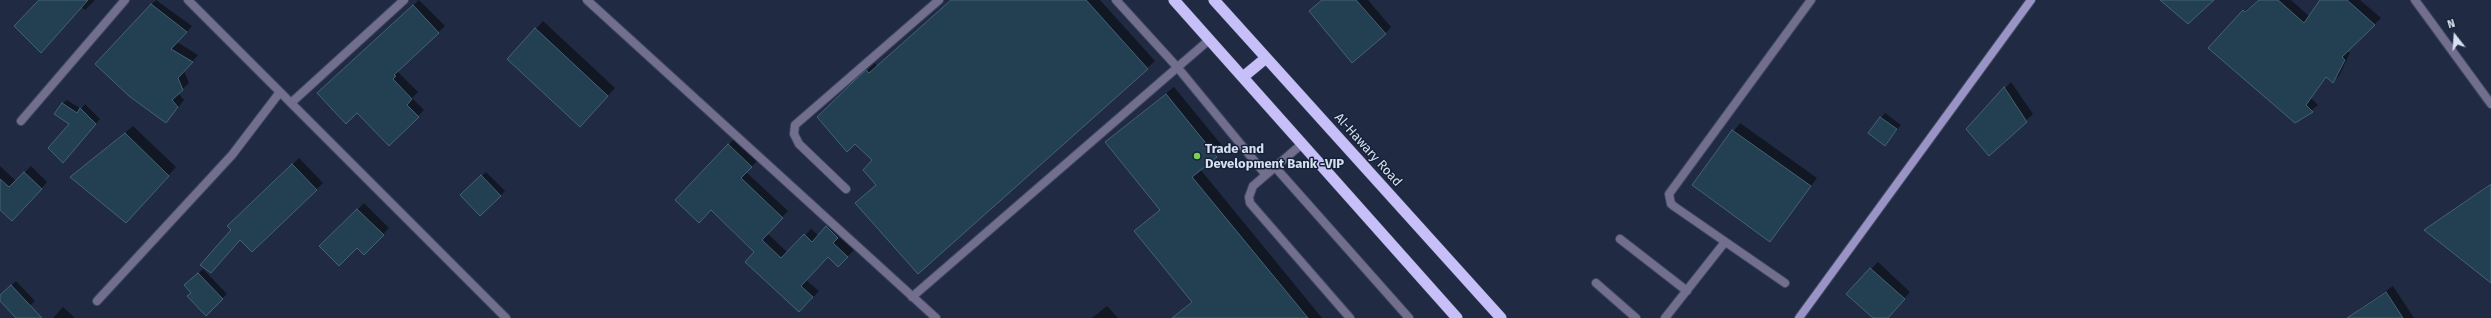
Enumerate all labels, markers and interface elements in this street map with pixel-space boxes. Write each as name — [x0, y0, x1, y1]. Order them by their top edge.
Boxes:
north arrow — [2435, 16, 2475, 56]
text: N — [2446, 17, 2457, 31]
street label: Al-Hawary Road — [1331, 110, 1405, 190]
place label: Trade and Development Bank -VIP — [1205, 141, 1344, 172]
marker: Trade and Development Bank -VIP — [1192, 151, 1202, 161]

